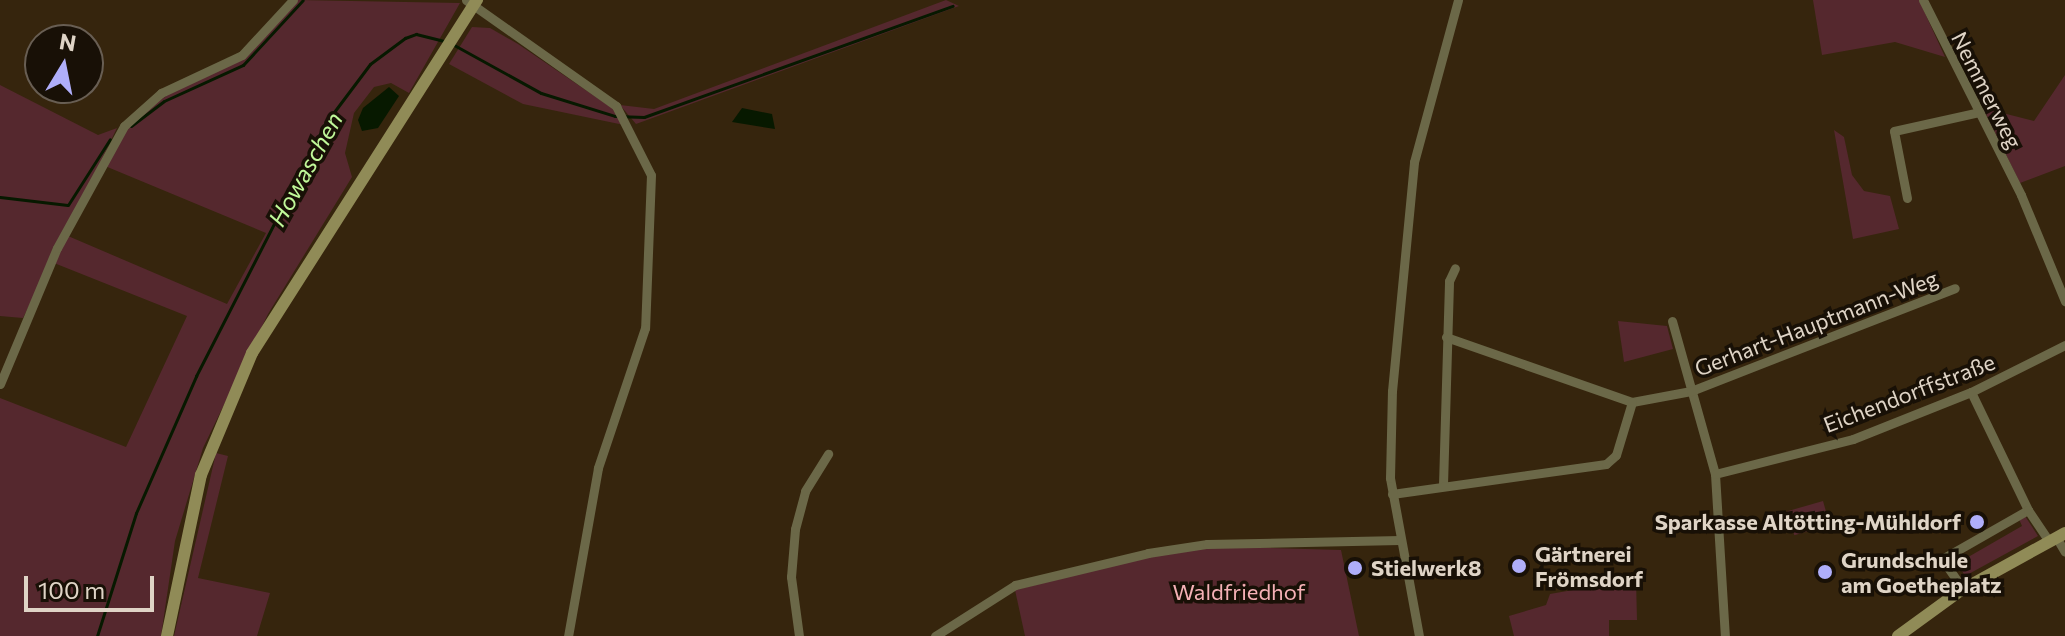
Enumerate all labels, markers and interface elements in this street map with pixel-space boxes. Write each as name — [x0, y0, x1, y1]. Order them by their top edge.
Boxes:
north arrow — [24, 24, 104, 104]
text: N — [57, 27, 78, 57]
street label: Nemmerweg — [1946, 27, 2028, 153]
water label: Howaschen — [262, 107, 348, 231]
street label: Gerhart-Hauptmann-Weg — [1691, 264, 1941, 382]
street label: Eichendorffstraße — [1820, 348, 1998, 438]
place label: Sparkasse Altötting-Mühldorf — [1655, 509, 1961, 535]
marker: Sparkasse Altötting-Mühldorf — [1968, 513, 1986, 531]
place label: Gärtnerei Frömsdorf — [1535, 540, 1643, 592]
place label: Grundschule am Goetheplatz — [1841, 546, 2002, 598]
place label: Stielwerk8 — [1371, 555, 1482, 581]
marker: Gärtnerei Frömsdorf — [1510, 557, 1528, 575]
marker: Stielwerk8 — [1346, 559, 1364, 577]
scale bar — [28, 560, 158, 610]
marker: Grundschule am Goetheplatz — [1816, 563, 1834, 581]
text: 100 m — [38, 575, 105, 604]
park label: Waldfriedhof — [1173, 579, 1305, 605]

